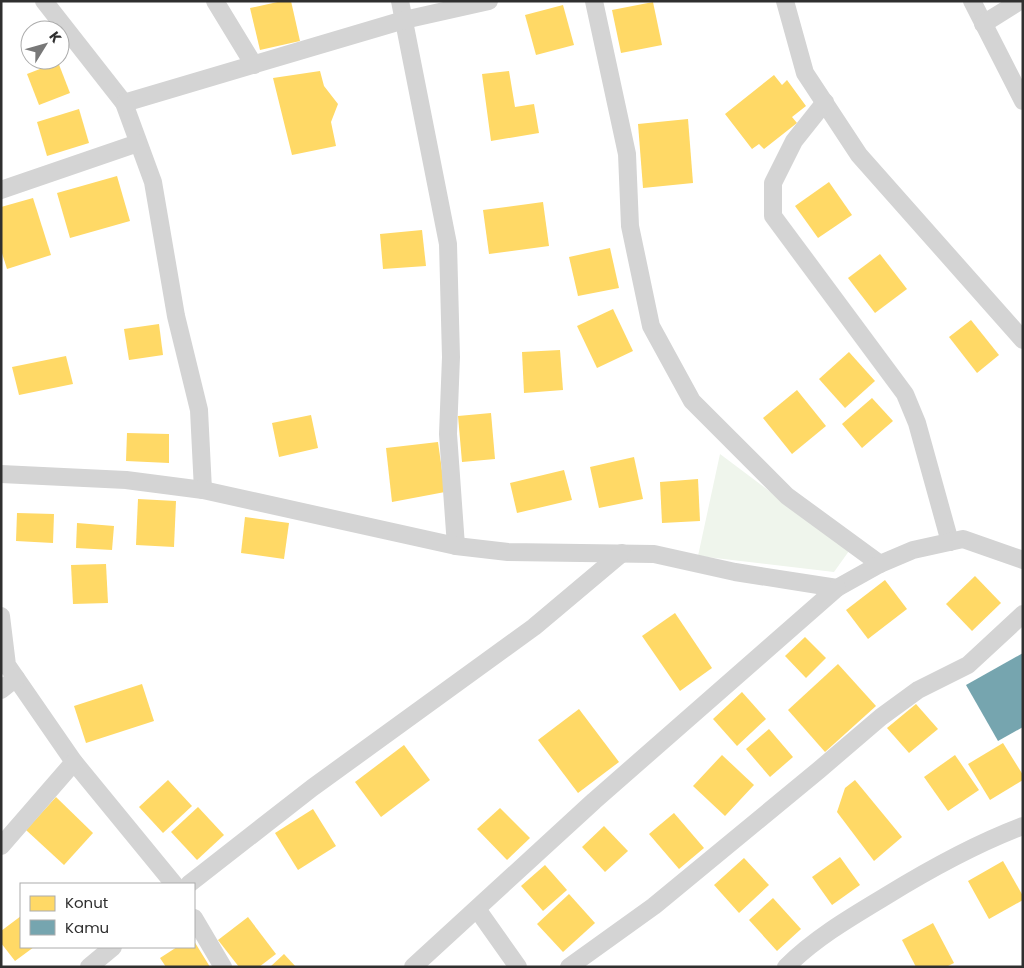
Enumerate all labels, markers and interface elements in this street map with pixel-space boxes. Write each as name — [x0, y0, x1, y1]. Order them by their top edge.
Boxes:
north arrow — [20, 20, 70, 70]
text: K — [44, 27, 66, 47]
legend — [20, 883, 195, 948]
text: Konut — [65, 892, 108, 913]
text: Kamu — [65, 917, 109, 938]

